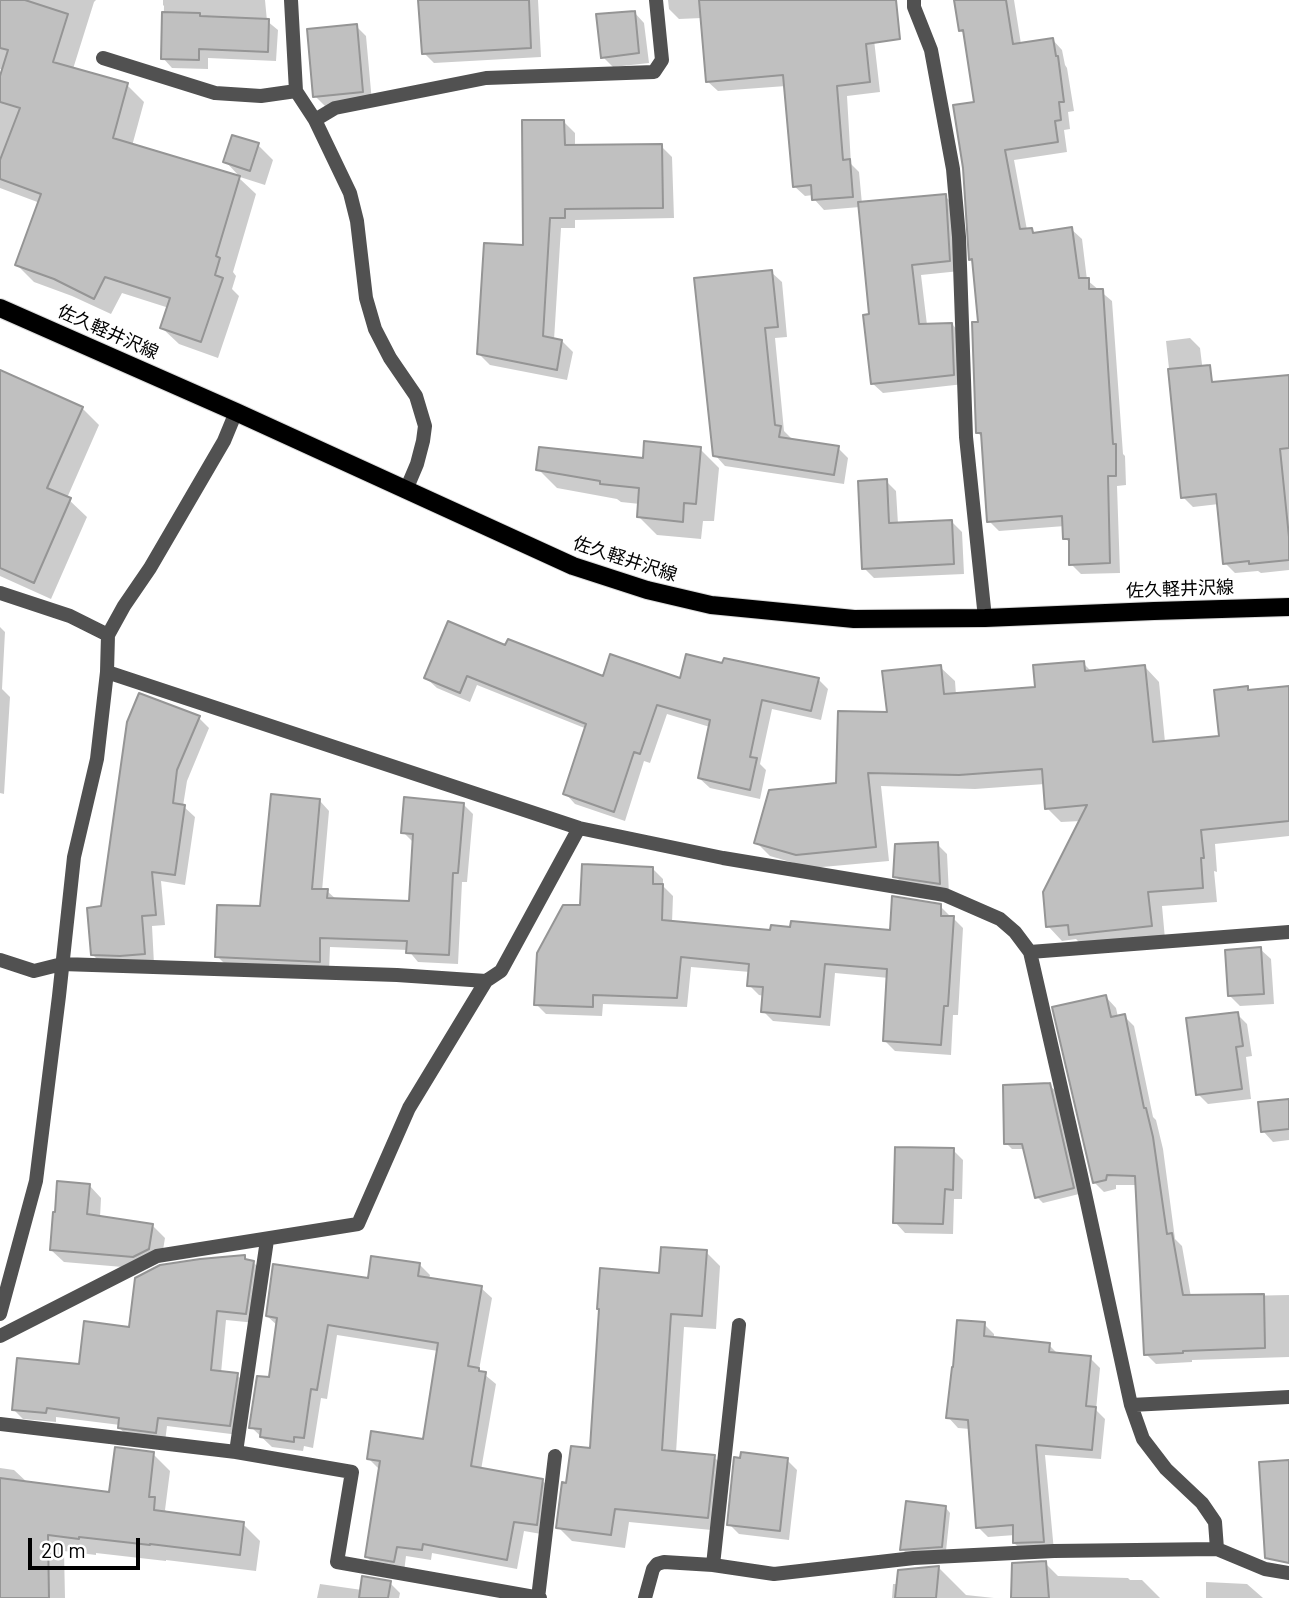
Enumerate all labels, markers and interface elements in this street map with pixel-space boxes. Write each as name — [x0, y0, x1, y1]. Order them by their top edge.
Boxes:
street label: 佐久軽井沢線 — [54, 300, 162, 364]
street label: 佐久軽井沢線 — [570, 532, 680, 586]
street label: 佐久軽井沢線 — [1126, 576, 1234, 602]
scale bar — [32, 1524, 144, 1568]
text: 20 m — [41, 1537, 86, 1562]

